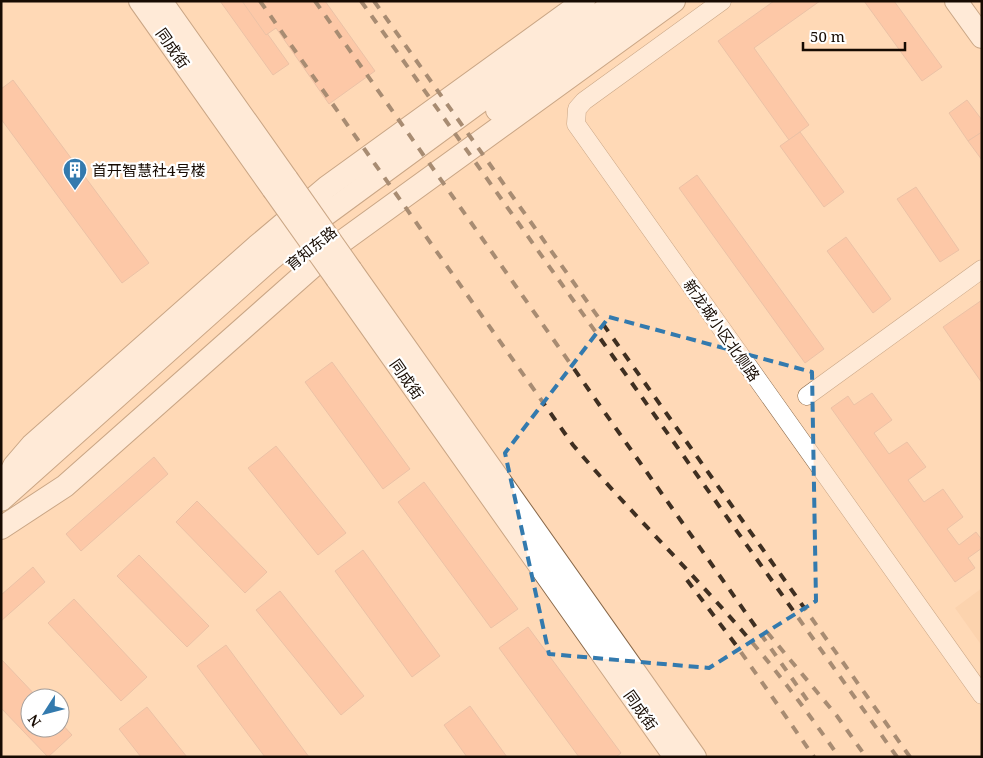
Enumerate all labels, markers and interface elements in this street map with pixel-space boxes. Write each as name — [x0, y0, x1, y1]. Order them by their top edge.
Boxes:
scale bar — [803, 20, 906, 52]
street label: 同成街 — [152, 24, 194, 72]
text: 50 m — [810, 26, 845, 46]
building icon: 首开智慧社4号楼 — [62, 157, 88, 191]
place label: 首开智慧社4号楼 — [92, 160, 205, 180]
street label: 育知东路 — [281, 221, 341, 275]
street label: 新龙城小区北侧路 — [679, 275, 765, 385]
street label: 同成街 — [386, 355, 428, 403]
street label: 同成街 — [620, 686, 662, 734]
north arrow — [20, 688, 70, 738]
text: N — [23, 711, 45, 731]

